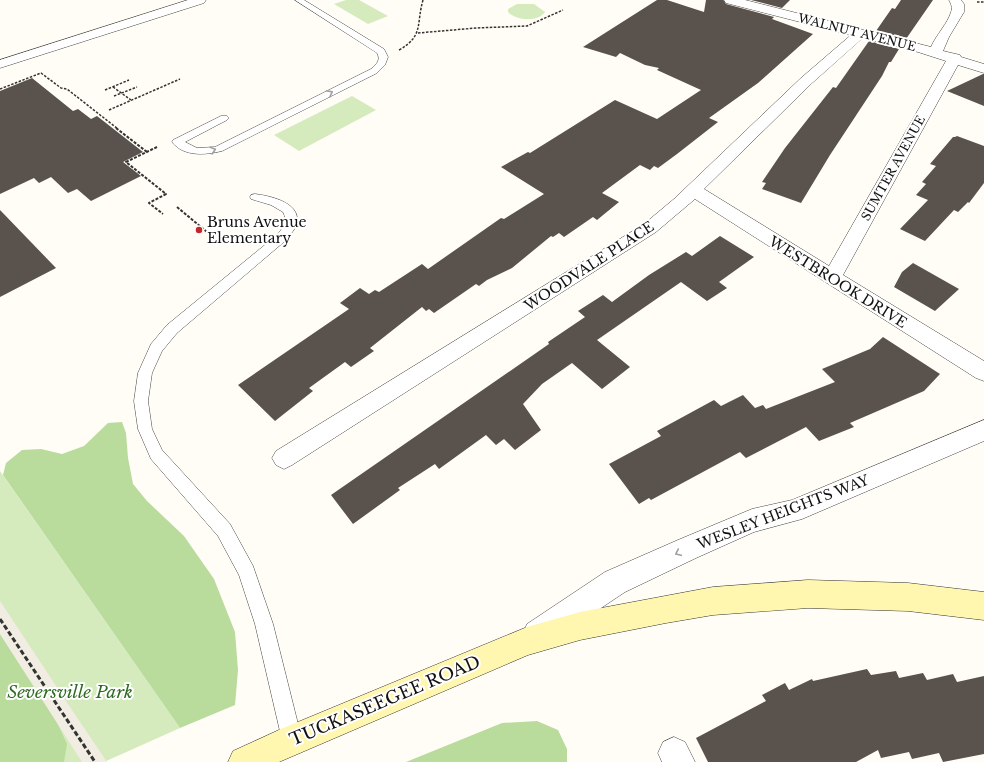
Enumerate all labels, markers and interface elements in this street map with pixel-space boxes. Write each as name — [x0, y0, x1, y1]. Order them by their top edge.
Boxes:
street label: WALNUT AVENUE — [796, 10, 918, 54]
one-way arrow — [325, 90, 333, 98]
street label: SUMTER AVENUE — [858, 113, 928, 223]
one-way arrow — [209, 146, 216, 155]
place label: Bruns Avenue Elementary — [207, 213, 307, 247]
street label: WOODVALE PLACE — [520, 217, 657, 315]
marker: Bruns Avenue Elementary — [194, 225, 204, 235]
street label: WESTBROOK DRIVE — [765, 232, 910, 332]
street label: WESLEY HEIGHTS WAY — [693, 471, 872, 554]
one-way arrow — [674, 548, 682, 556]
street label: TUCKASEEGEE ROAD — [287, 651, 483, 751]
park label: Seversville Park — [7, 682, 133, 703]

